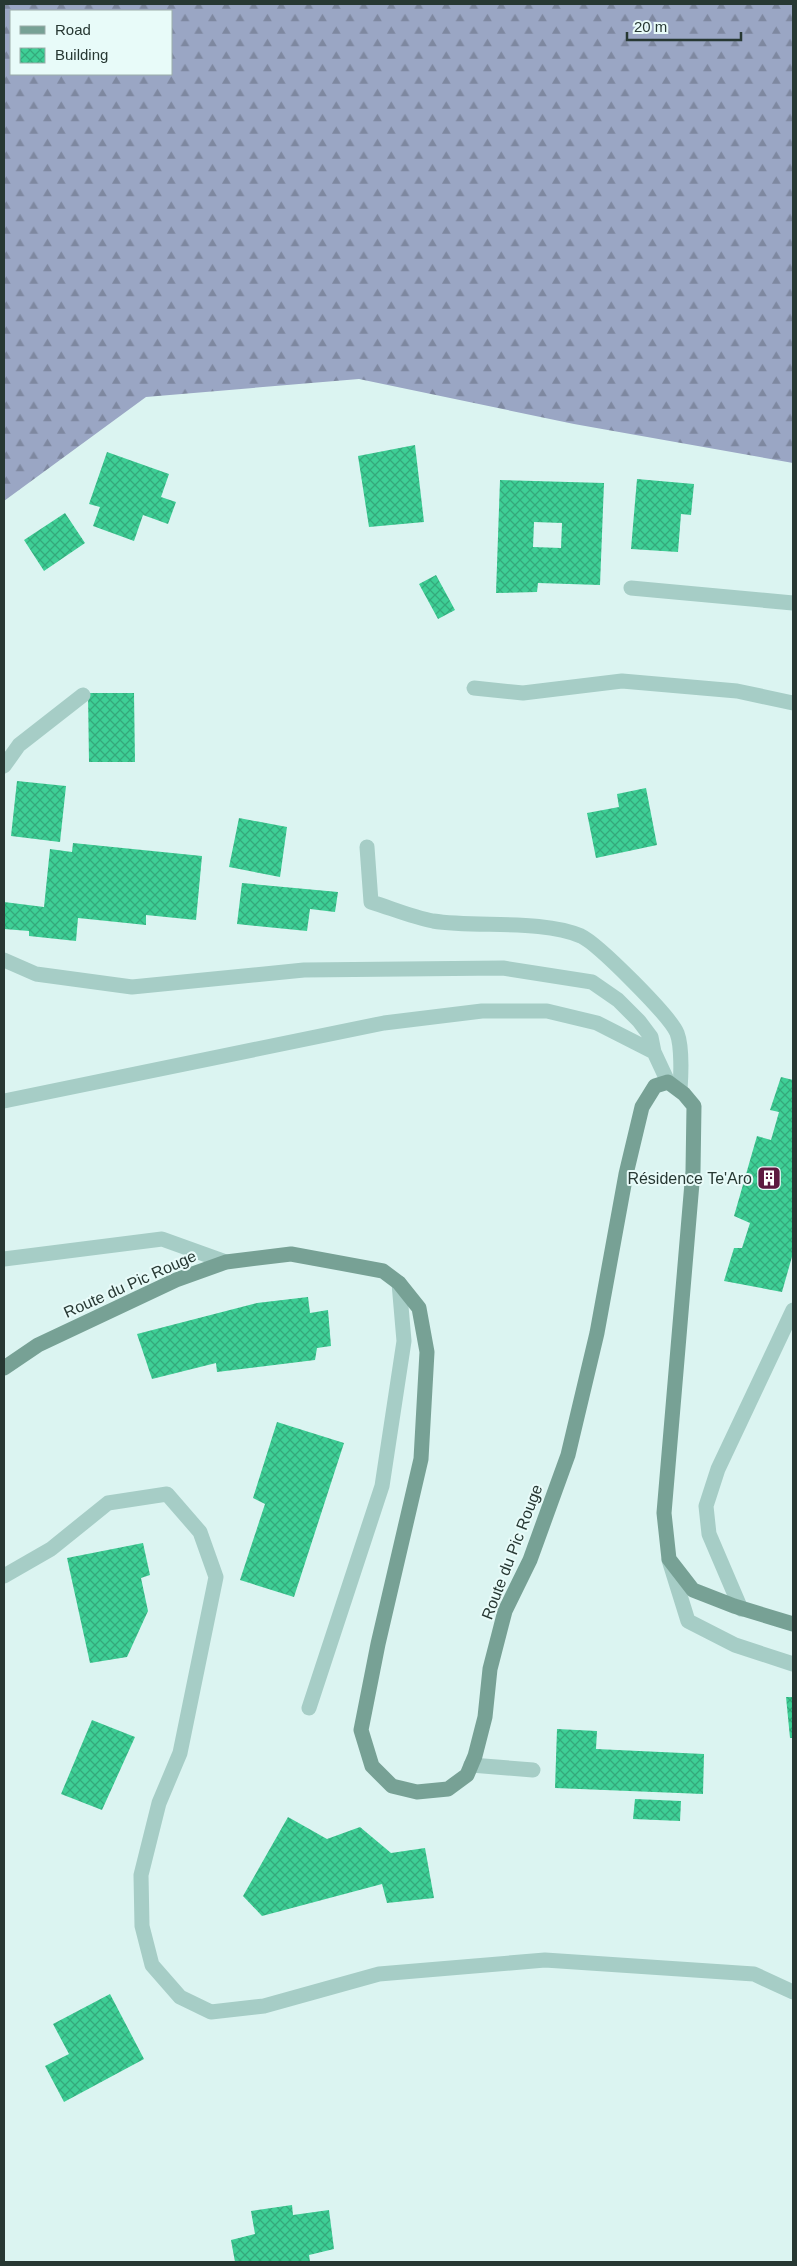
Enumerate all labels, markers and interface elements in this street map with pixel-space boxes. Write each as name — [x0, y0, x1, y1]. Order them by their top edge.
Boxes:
legend — [10, 10, 172, 75]
scale bar — [627, 10, 741, 42]
text: 20 m — [634, 18, 667, 35]
text: Road — [55, 21, 91, 38]
text: Building — [55, 46, 108, 63]
building icon: Résidence Te'Aro — [756, 1165, 782, 1191]
place label: Résidence Te'Aro — [627, 1170, 752, 1187]
street label: Route du Pic Rouge — [61, 1247, 199, 1321]
street label: Route du Pic Rouge — [478, 1482, 546, 1622]

